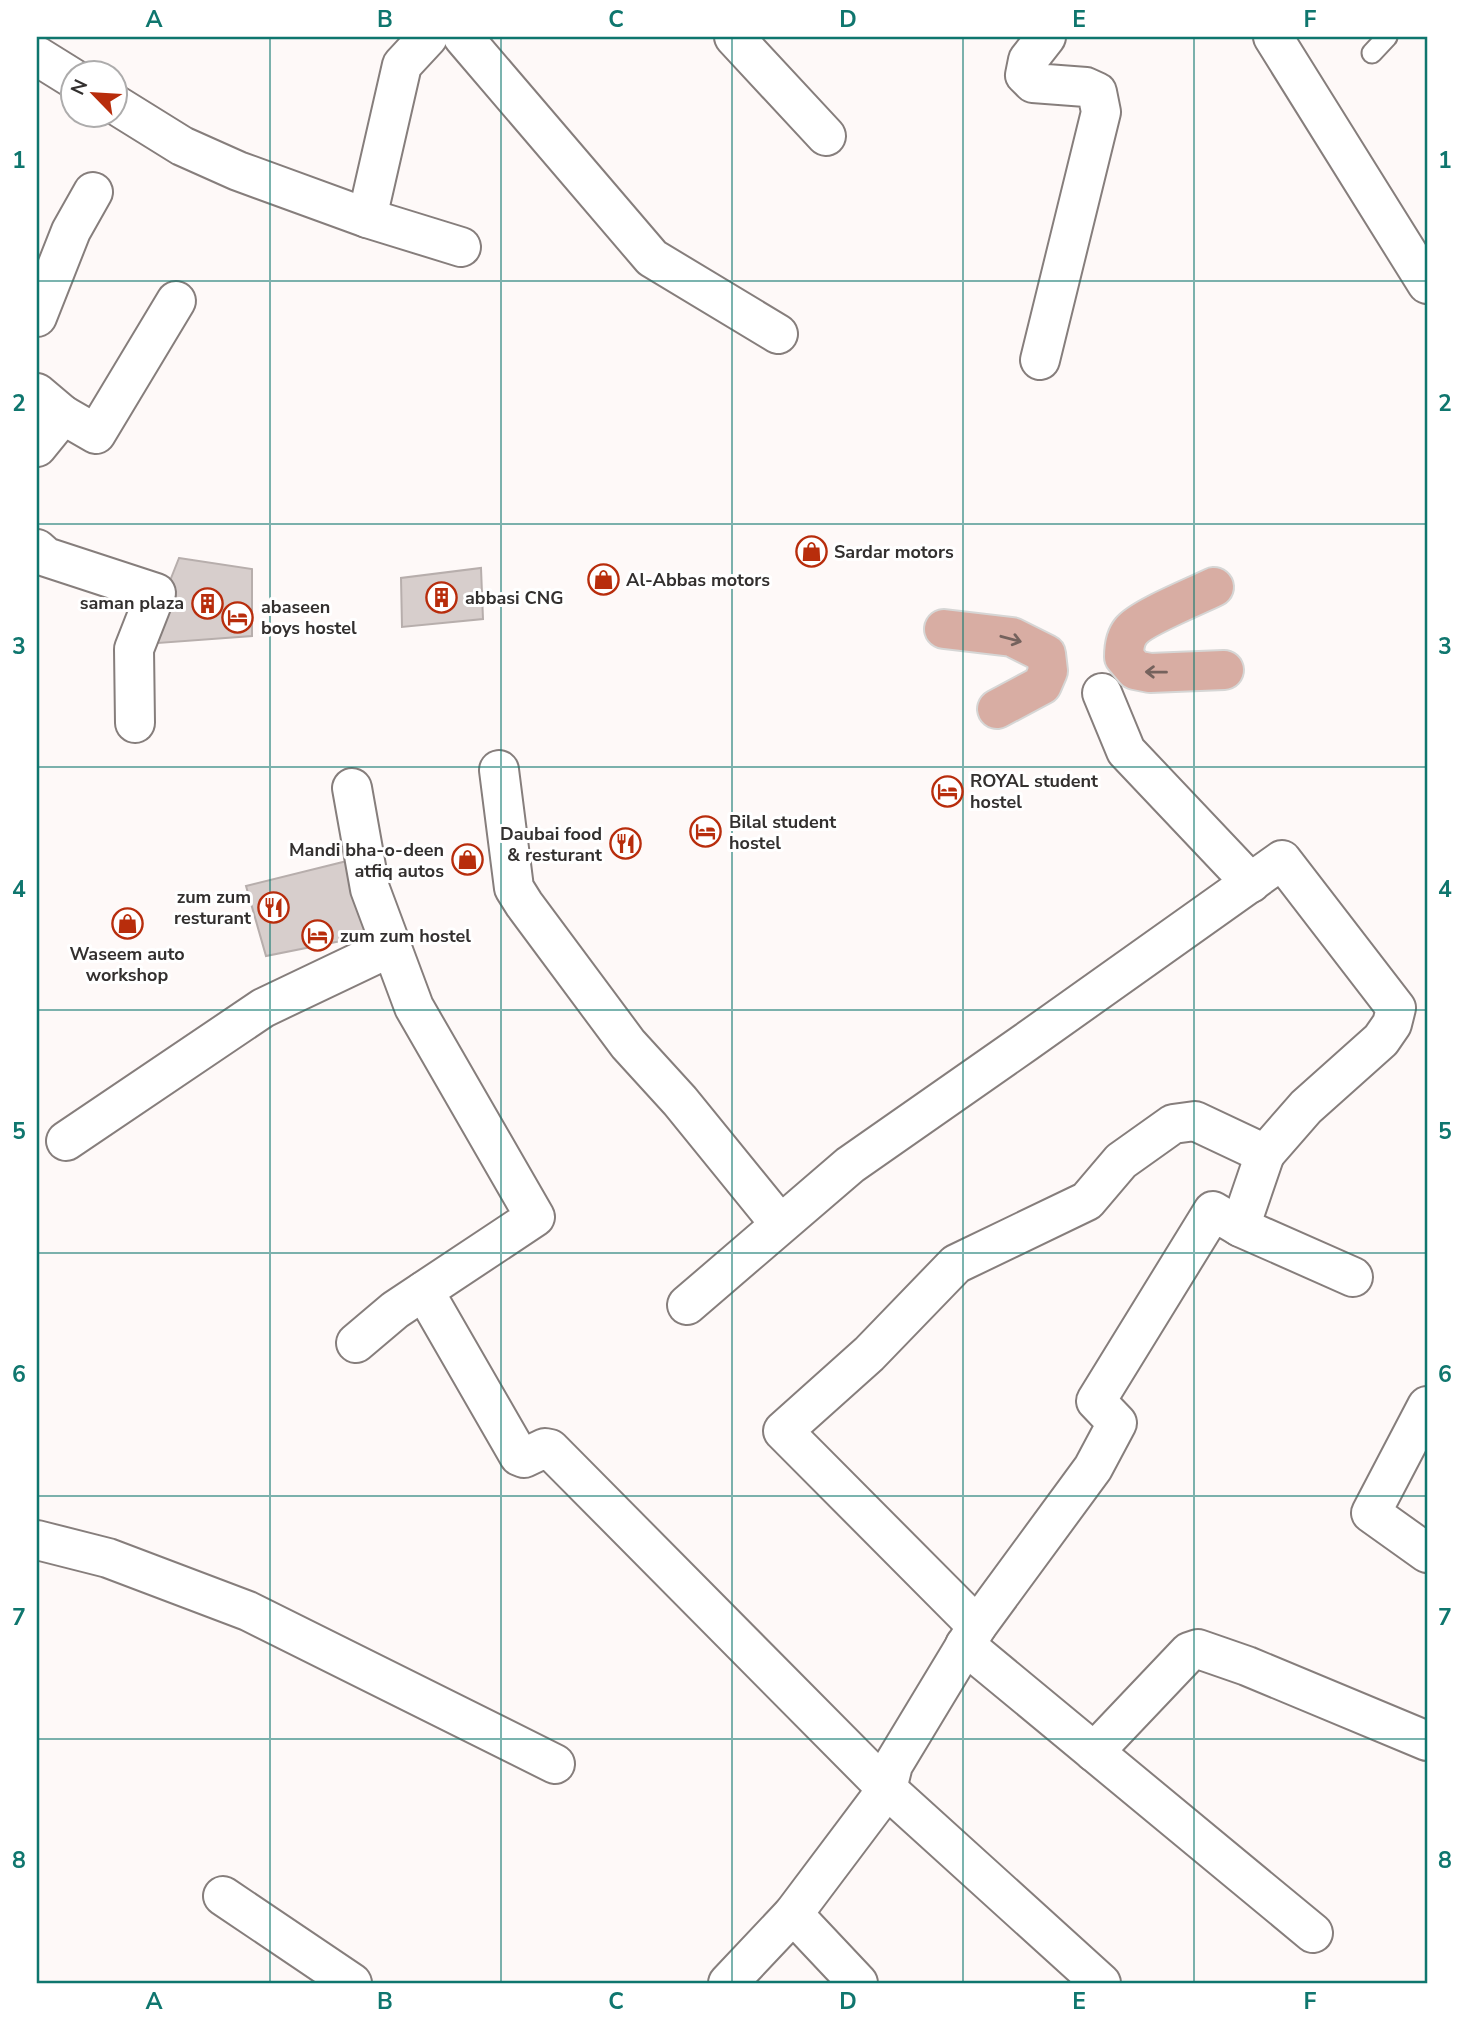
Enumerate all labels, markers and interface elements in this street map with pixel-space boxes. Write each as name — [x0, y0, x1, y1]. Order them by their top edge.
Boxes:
text: A — [145, 4, 163, 35]
text: B — [377, 4, 393, 35]
text: C — [608, 4, 624, 35]
text: D — [839, 4, 857, 35]
text: E — [1072, 4, 1086, 35]
text: F — [1304, 4, 1317, 35]
north arrow — [60, 60, 130, 130]
text: N — [65, 75, 94, 99]
text: 1 — [12, 145, 26, 176]
text: 1 — [1438, 145, 1452, 176]
text: 2 — [12, 388, 26, 419]
text: 2 — [1438, 388, 1452, 419]
shop icon: Sardar motors — [794, 535, 828, 569]
place label: Sardar motors — [834, 540, 954, 564]
shop icon: Al-Abbas motors — [586, 563, 620, 597]
place label: Al-Abbas motors — [626, 568, 770, 592]
building icon: abbasi CNG — [425, 581, 459, 615]
building icon: saman plaza — [190, 586, 224, 620]
place label: abbasi CNG — [465, 586, 563, 610]
place label: saman plaza — [80, 591, 184, 615]
place label: abaseen boys hostel — [261, 595, 357, 640]
hotel icon: abaseen boys hostel — [221, 600, 255, 634]
text: 3 — [12, 631, 26, 662]
text: 3 — [1438, 631, 1452, 662]
one-way arrow — [999, 633, 1022, 646]
one-way arrow — [1145, 666, 1168, 679]
place label: ROYAL student hostel — [970, 769, 1098, 814]
hotel icon: ROYAL student hostel — [930, 774, 964, 808]
place label: Bilal student hostel — [729, 810, 836, 855]
hotel icon: Bilal student hostel — [689, 815, 723, 849]
place label: Daubai food & resturant — [500, 822, 602, 867]
restaurant icon: Daubai food & resturant — [608, 827, 642, 861]
place label: Mandi bha-o-deen atfiq autos — [289, 838, 444, 883]
shop icon: Mandi bha-o-deen atfiq autos — [450, 843, 484, 877]
text: 4 — [12, 874, 26, 905]
text: 4 — [1438, 874, 1452, 905]
place label: zum zum resturant — [174, 885, 251, 930]
restaurant icon: zum zum resturant — [257, 890, 291, 924]
shop icon: Waseem auto workshop — [110, 906, 144, 940]
hotel icon: zum zum hostel — [300, 919, 334, 953]
place label: zum zum hostel — [340, 924, 471, 948]
place label: Waseem auto workshop — [69, 942, 185, 987]
text: 5 — [12, 1116, 26, 1147]
text: 5 — [1438, 1116, 1452, 1147]
text: 6 — [12, 1359, 26, 1390]
text: 6 — [1438, 1359, 1452, 1390]
text: 7 — [12, 1602, 26, 1633]
text: 7 — [1438, 1602, 1452, 1633]
text: 8 — [12, 1845, 26, 1876]
text: 8 — [1438, 1845, 1452, 1876]
text: A — [145, 1986, 163, 2017]
text: B — [377, 1986, 393, 2017]
text: C — [608, 1986, 624, 2017]
text: D — [839, 1986, 857, 2017]
text: E — [1072, 1986, 1086, 2017]
text: F — [1304, 1986, 1317, 2017]

